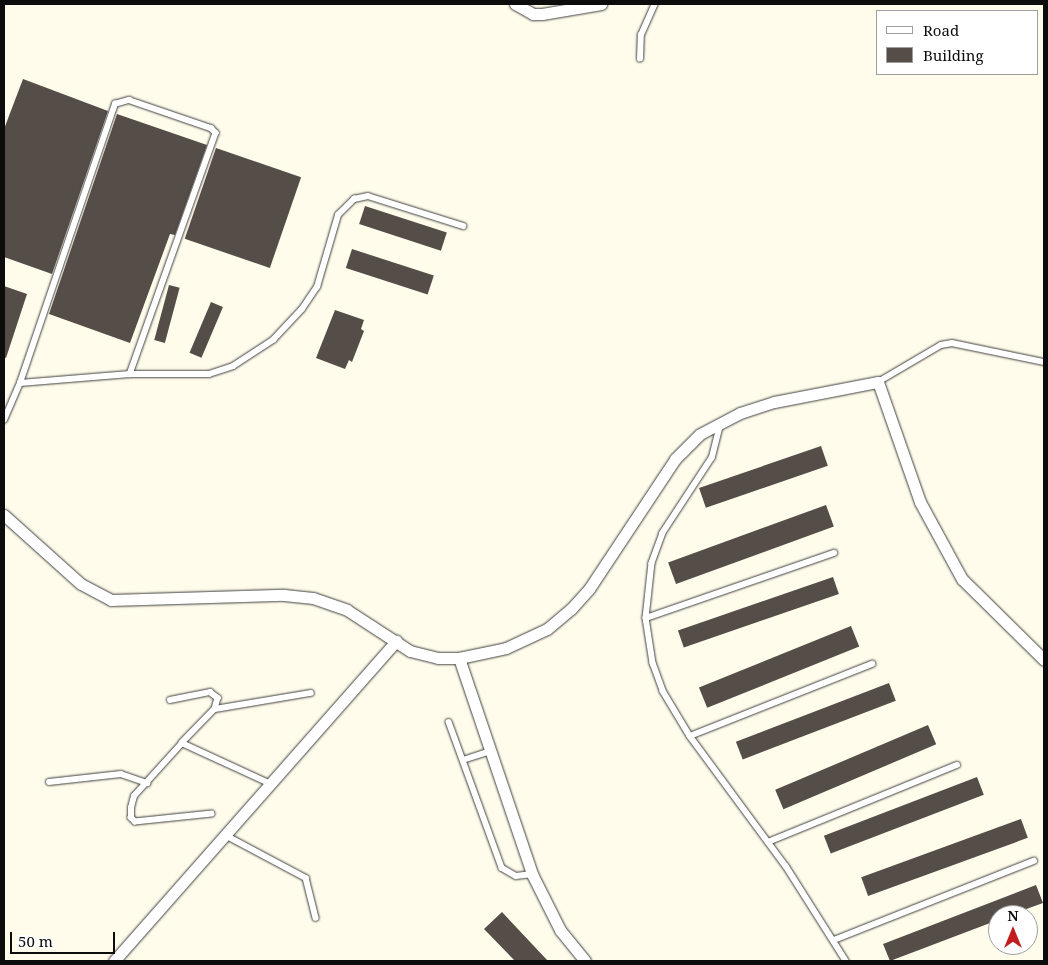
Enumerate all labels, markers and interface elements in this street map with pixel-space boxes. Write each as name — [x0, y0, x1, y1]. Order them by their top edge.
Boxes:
legend — [876, 10, 1038, 75]
text: Road — [923, 20, 959, 40]
text: Building — [923, 45, 984, 65]
north arrow — [988, 905, 1038, 955]
text: N — [1007, 906, 1019, 925]
scale bar — [12, 922, 118, 954]
text: 50 m — [18, 931, 53, 951]

